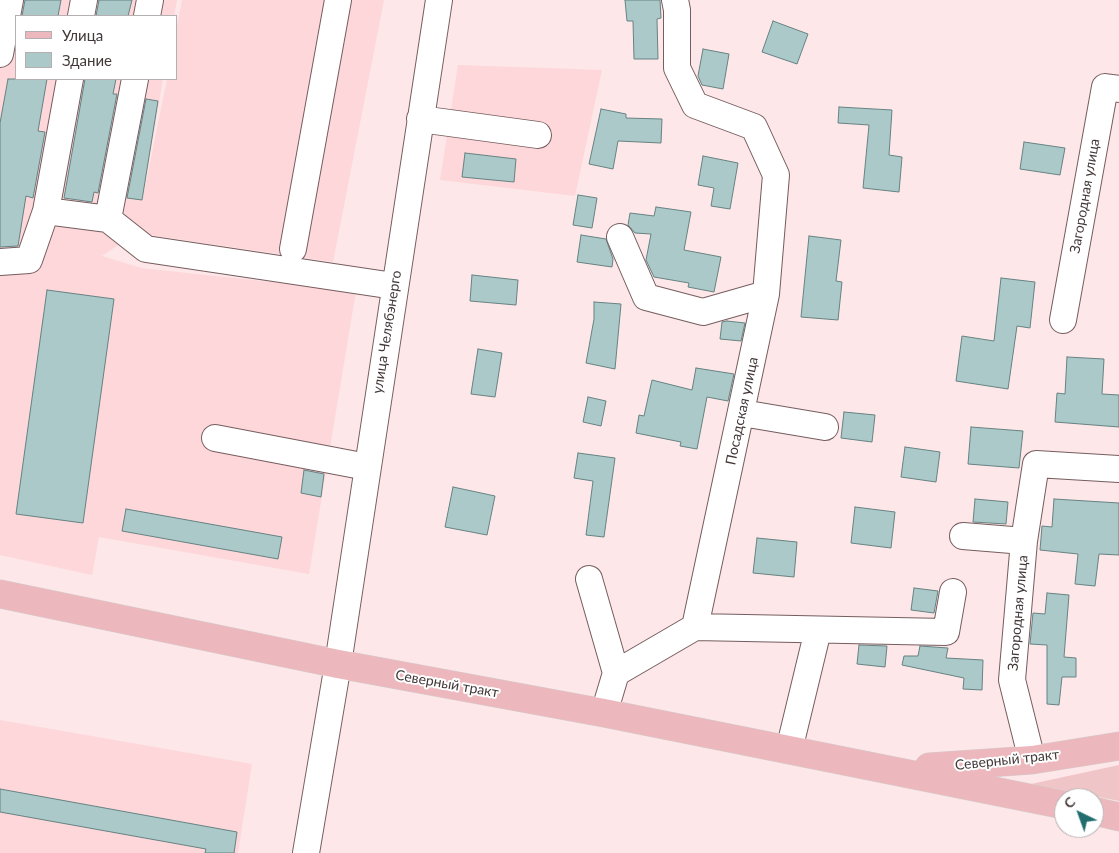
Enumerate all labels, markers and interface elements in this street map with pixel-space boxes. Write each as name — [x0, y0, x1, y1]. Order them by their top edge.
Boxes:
legend — [15, 15, 178, 80]
text: Улица — [62, 26, 103, 44]
text: Здание — [62, 51, 112, 69]
street label: Загородная улица — [1067, 137, 1103, 255]
street label: улица Челябэнерго — [369, 269, 405, 395]
street label: Посадская улица — [722, 356, 762, 466]
street label: Загородная улица — [1005, 554, 1031, 672]
street label: Северный тракт — [394, 667, 500, 701]
street label: Северный тракт — [954, 746, 1060, 774]
north arrow — [1054, 788, 1104, 838]
text: С — [1060, 793, 1078, 812]

